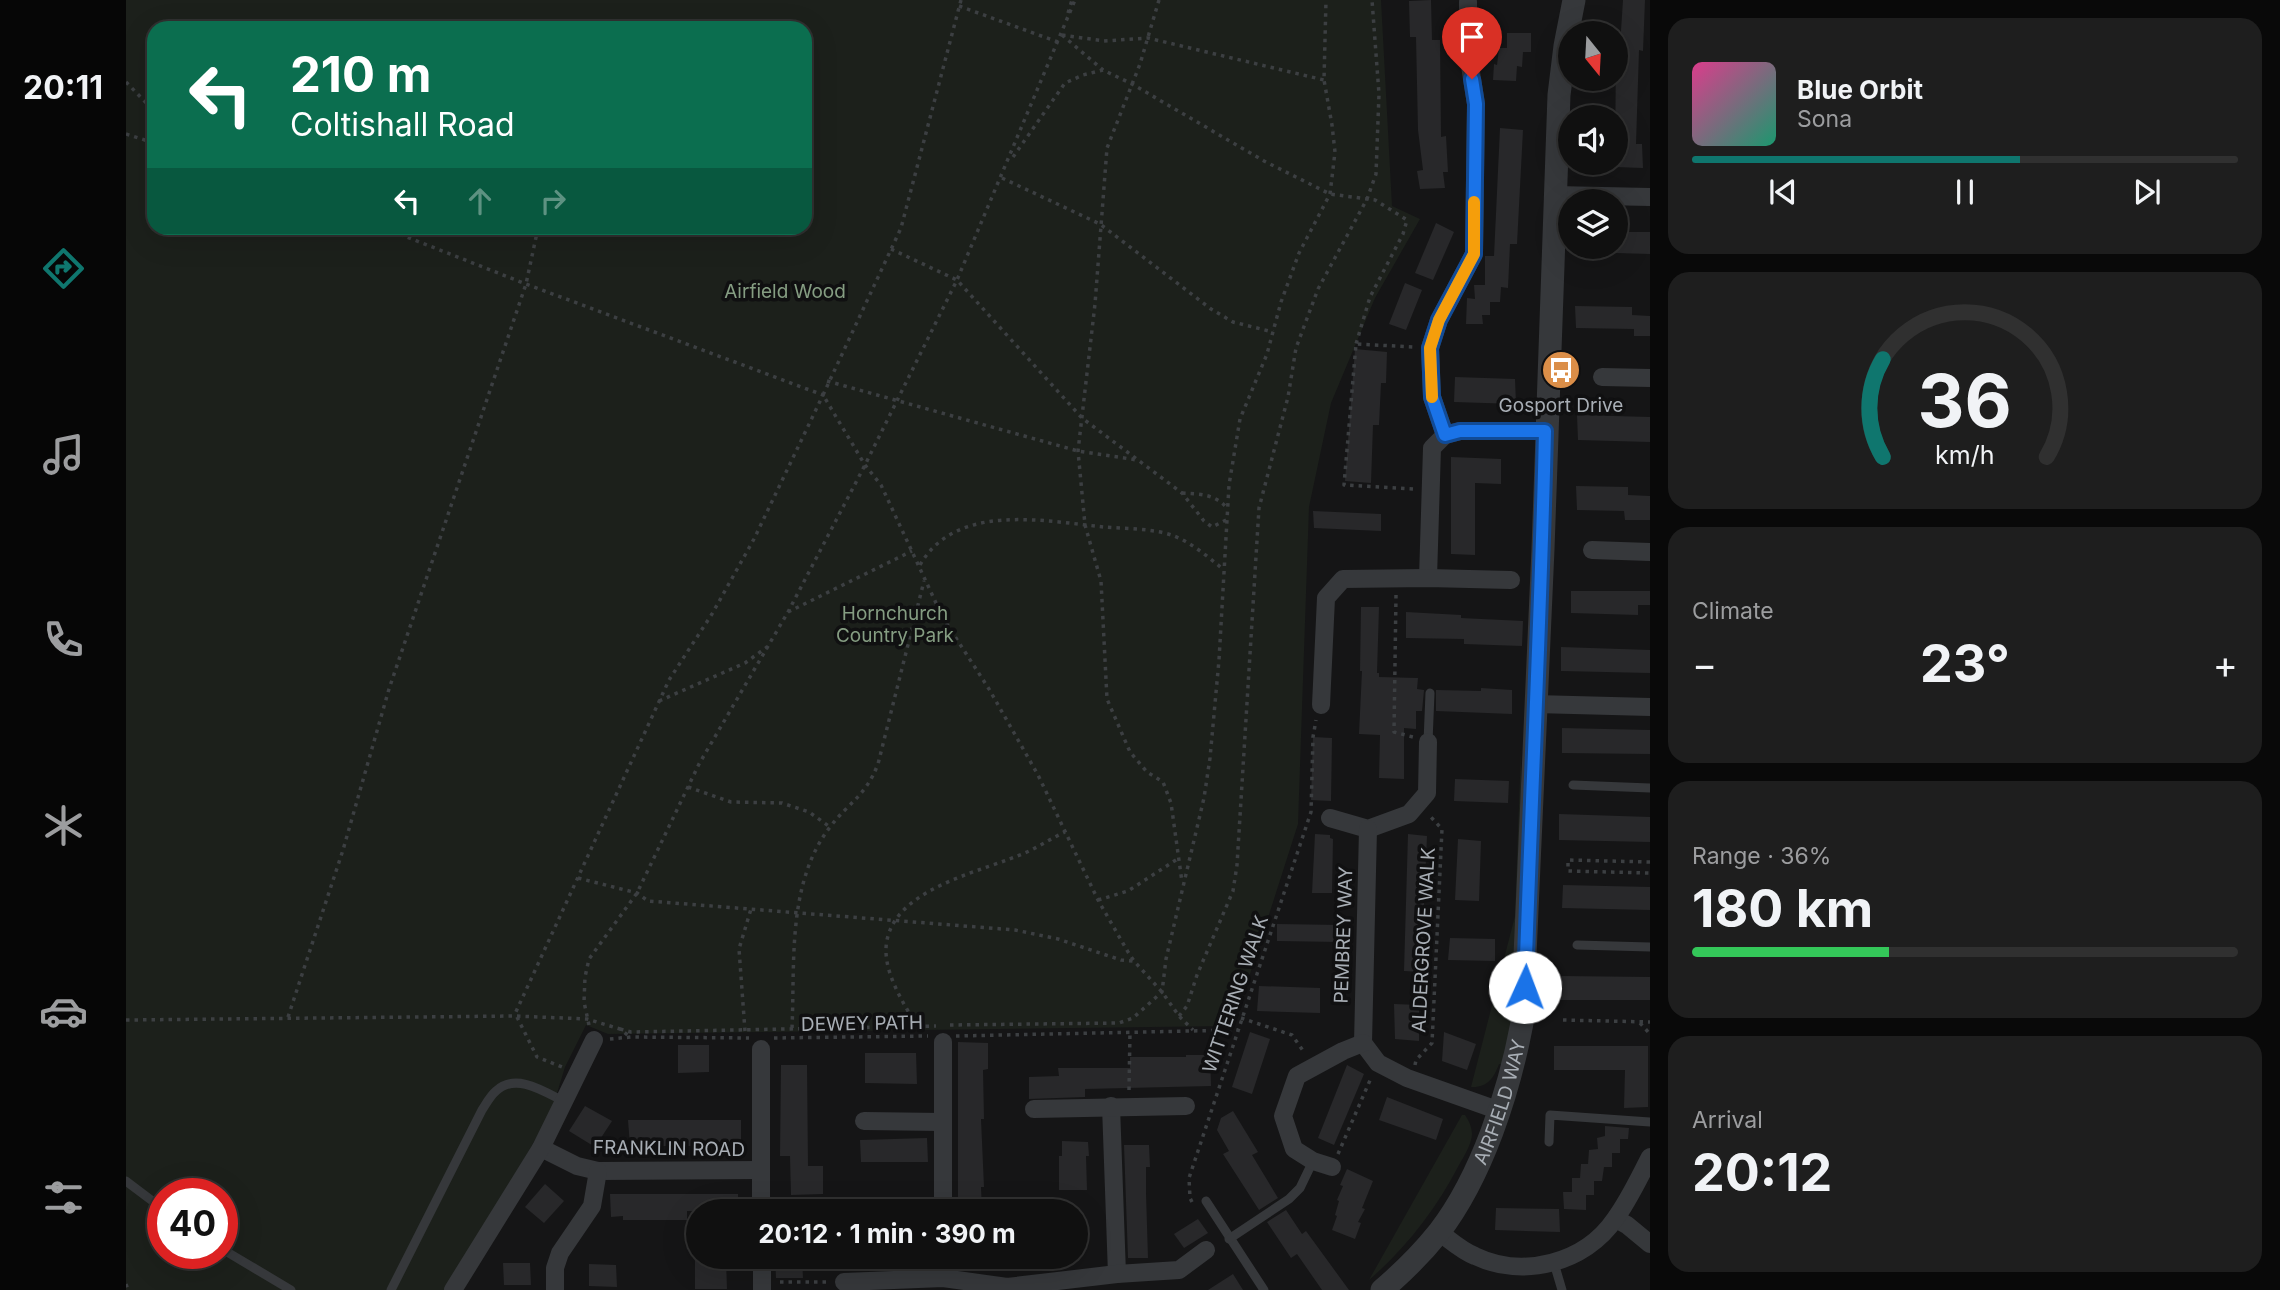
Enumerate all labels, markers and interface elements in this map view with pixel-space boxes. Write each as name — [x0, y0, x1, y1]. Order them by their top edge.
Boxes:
pin — [1442, 7, 1502, 79]
icon: arrive — [1453, 18, 1491, 56]
north arrow — [1558, 21, 1628, 91]
map controls — [1558, 21, 1628, 259]
text: 210 m — [290, 45, 431, 104]
icon: left — [175, 49, 266, 140]
text: 20:11 — [23, 68, 103, 107]
text: Blue Orbit — [1797, 74, 1923, 105]
text: Coltishall Road — [290, 105, 514, 144]
button: sound — [1558, 105, 1628, 175]
text: Sona — [1797, 105, 1852, 133]
icon: previous — [1764, 173, 1802, 211]
icon: pause — [1946, 173, 1984, 211]
icon: next — [2128, 173, 2166, 211]
icon: left — [388, 182, 426, 220]
icon: ahead — [461, 182, 499, 220]
icon: right — [534, 182, 572, 220]
button: layers — [1558, 189, 1628, 259]
icon: directions — [39, 244, 88, 293]
park label: Airfield Wood — [724, 280, 846, 303]
bus stop icon: Gosport Drive — [1540, 349, 1582, 391]
text: 36 — [1918, 356, 2012, 445]
place label: Gosport Drive — [1499, 394, 1623, 417]
icon: music — [39, 430, 88, 479]
text: km/h — [1935, 439, 1995, 469]
text: Climate — [1692, 597, 1774, 625]
park label: Hornchurch Country Park — [836, 602, 955, 647]
icon: phone — [39, 615, 88, 664]
text: 23° — [1920, 632, 2010, 695]
text: − — [1692, 641, 1717, 687]
text: + — [2213, 641, 2238, 687]
icon: climate — [39, 801, 88, 850]
text: Range · 36% — [1692, 842, 1831, 870]
street label: ALDERGROVE WALK — [1407, 846, 1440, 1033]
street label: PEMBREY WAY — [1330, 866, 1357, 1004]
text: 180 km — [1692, 877, 1873, 940]
street label: WITTERING WALK — [1198, 912, 1273, 1076]
position arrow — [1488, 950, 1562, 1024]
icon: car — [39, 987, 88, 1036]
street label: DEWEY PATH — [801, 1011, 923, 1036]
street label: AIRFIELD WAY — [1469, 1037, 1530, 1168]
text: Arrival — [1692, 1106, 1763, 1134]
street label: FRANKLIN ROAD — [593, 1136, 745, 1161]
text: 20:12 — [1692, 1141, 1832, 1204]
icon: filters — [39, 1173, 88, 1222]
speed limit sign: 40 — [147, 1178, 238, 1269]
text: 20:12 · 1 min · 390 m — [758, 1218, 1016, 1249]

